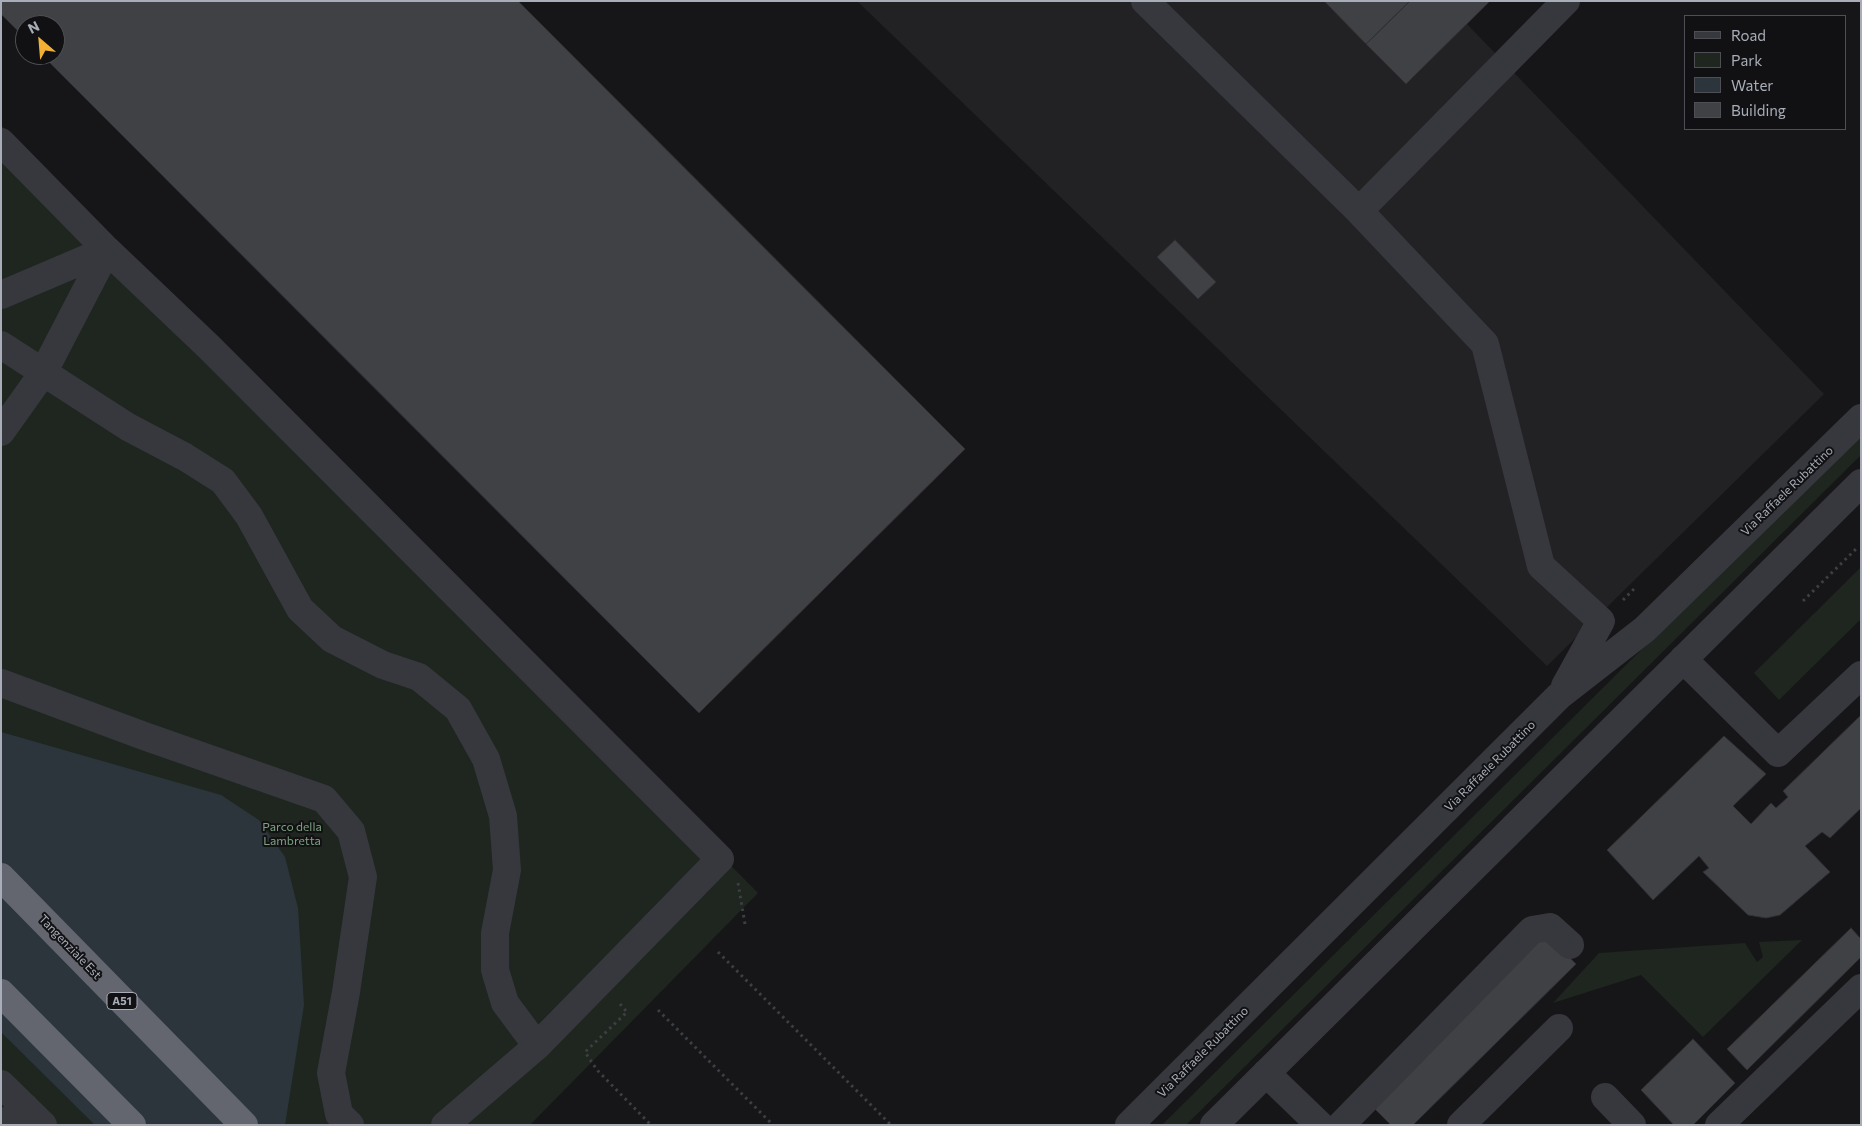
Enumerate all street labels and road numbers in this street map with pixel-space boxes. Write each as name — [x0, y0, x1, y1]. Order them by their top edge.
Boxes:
street label: Via Raffaele Rubattino — [1738, 443, 1836, 539]
street label: Via Raffaele Rubattino — [1442, 718, 1538, 814]
street label: Tangenziale Est — [36, 912, 104, 982]
road number: A51 — [107, 992, 137, 1009]
street label: Via Raffaele Rubattino — [1155, 1004, 1251, 1100]

